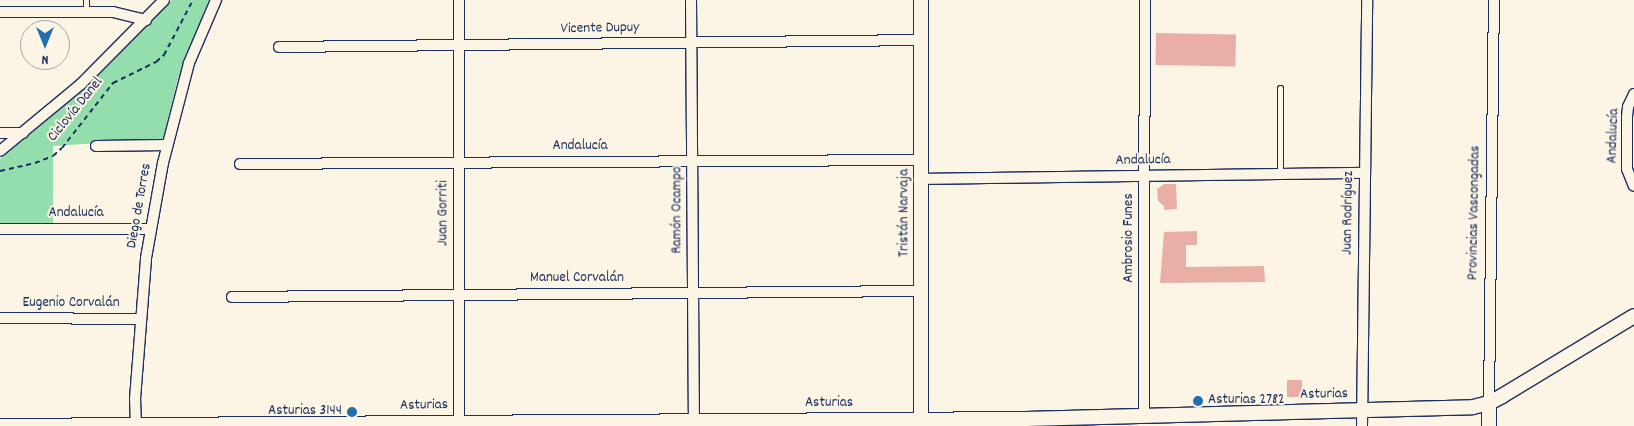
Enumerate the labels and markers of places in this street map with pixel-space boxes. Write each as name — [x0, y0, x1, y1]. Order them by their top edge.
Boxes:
place label: Asturias 2782 — [1208, 392, 1284, 410]
marker: Asturias 2782 — [1192, 395, 1204, 407]
place label: Asturias 3144 — [268, 403, 342, 421]
marker: Asturias 3144 — [346, 406, 358, 418]

